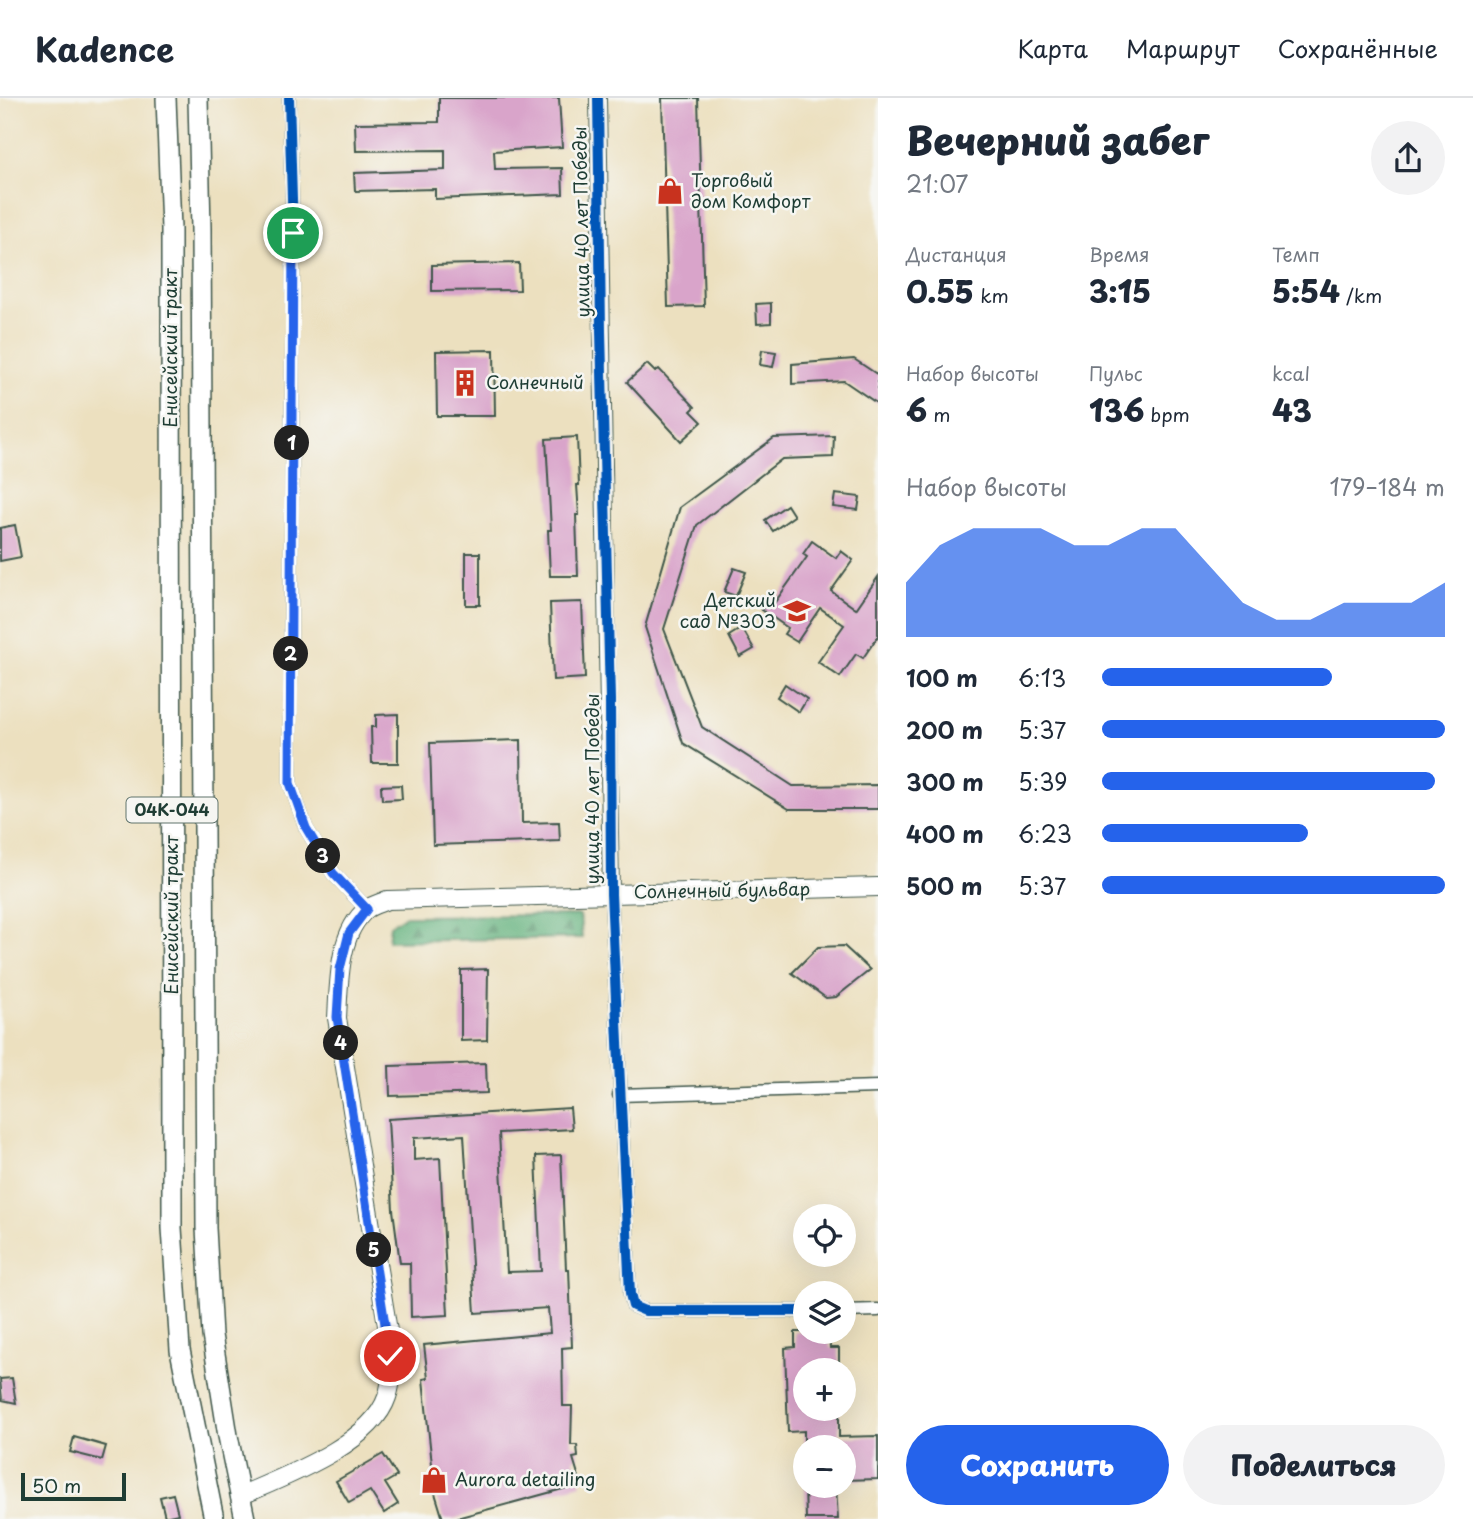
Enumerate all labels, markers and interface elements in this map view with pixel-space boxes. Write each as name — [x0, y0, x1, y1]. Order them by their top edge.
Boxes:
text: Kadence — [35, 23, 174, 73]
text: Карта — [1017, 30, 1088, 66]
text: Маршрут — [1126, 30, 1240, 66]
text: Сохранённые — [1278, 30, 1438, 66]
text: Вечерний забег — [906, 111, 1209, 168]
button: share — [1371, 121, 1445, 195]
street label: улица 40 лет Победы — [565, 126, 596, 318]
place label: Торговый дом Комфорт — [691, 166, 811, 214]
text: 21:07 — [906, 166, 968, 201]
shop icon: Торговый дом Комфорт — [655, 176, 685, 206]
pin — [263, 203, 323, 263]
icon: arrive — [274, 214, 312, 252]
text: Дистанция — [906, 240, 1007, 268]
text: Время — [1089, 240, 1150, 268]
text: Темп — [1272, 240, 1320, 268]
street label: Енисейский тракт — [156, 268, 183, 428]
text: 0.55 — [906, 268, 974, 313]
text: 3:15 — [1089, 268, 1151, 313]
text: 5:54 — [1272, 268, 1340, 313]
text: km — [974, 281, 1009, 309]
text: /km — [1340, 281, 1382, 309]
text: Набор высоты — [906, 359, 1039, 387]
text: Пульс — [1089, 359, 1143, 387]
text: kcal — [1272, 359, 1310, 387]
building icon: Солнечный — [450, 368, 480, 398]
place label: Солнечный — [486, 368, 584, 395]
text: 6 — [906, 387, 927, 432]
text: 136 — [1089, 387, 1144, 432]
text: 43 — [1272, 387, 1312, 432]
text: m — [927, 400, 951, 428]
text: bpm — [1144, 400, 1190, 428]
pin: 1 — [274, 426, 310, 460]
text: 1 — [287, 428, 296, 456]
text: Набор высоты — [906, 469, 1067, 504]
text: 179–184 m — [1329, 469, 1445, 504]
place label: Детский сад №303 — [680, 586, 776, 634]
school or university icon: Детский сад №303 — [782, 596, 812, 626]
pin: 2 — [274, 636, 308, 672]
text: 2 — [284, 639, 297, 667]
text: 100 m — [906, 660, 978, 695]
text: 6:13 — [1018, 660, 1066, 695]
street label: улица 40 лет Победы — [578, 693, 605, 885]
text: 200 m — [906, 712, 983, 747]
text: 5:37 — [1018, 712, 1066, 747]
text: 300 m — [906, 764, 984, 799]
text: 5:39 — [1018, 764, 1068, 799]
road number: 04К-044 — [127, 797, 218, 822]
text: 400 m — [906, 816, 984, 851]
text: 6:23 — [1018, 816, 1072, 851]
street label: Енисейский тракт — [157, 835, 184, 995]
pin: 3 — [306, 838, 340, 874]
text: 3 — [316, 841, 329, 869]
text: 500 m — [906, 868, 983, 903]
text: 5:37 — [1018, 868, 1066, 903]
street label: Солнечный бульвар — [633, 874, 810, 905]
pin: 4 — [324, 1026, 358, 1060]
text: 4 — [334, 1028, 347, 1056]
map controls — [793, 1204, 856, 1498]
button: locate — [793, 1204, 856, 1267]
pin: 5 — [356, 1232, 392, 1268]
text: 5 — [367, 1235, 380, 1263]
button: layers — [793, 1281, 856, 1344]
pin — [360, 1326, 420, 1386]
icon: check — [371, 1337, 409, 1375]
button: + — [793, 1358, 856, 1421]
button: Сохранить — [906, 1425, 1169, 1505]
button: Поделиться — [1183, 1425, 1445, 1505]
button: − — [793, 1435, 856, 1498]
shop icon: Aurora detailing — [419, 1465, 449, 1495]
place label: Aurora detailing — [455, 1465, 595, 1492]
scale bar — [21, 1470, 126, 1502]
text: 50 m — [32, 1471, 81, 1499]

